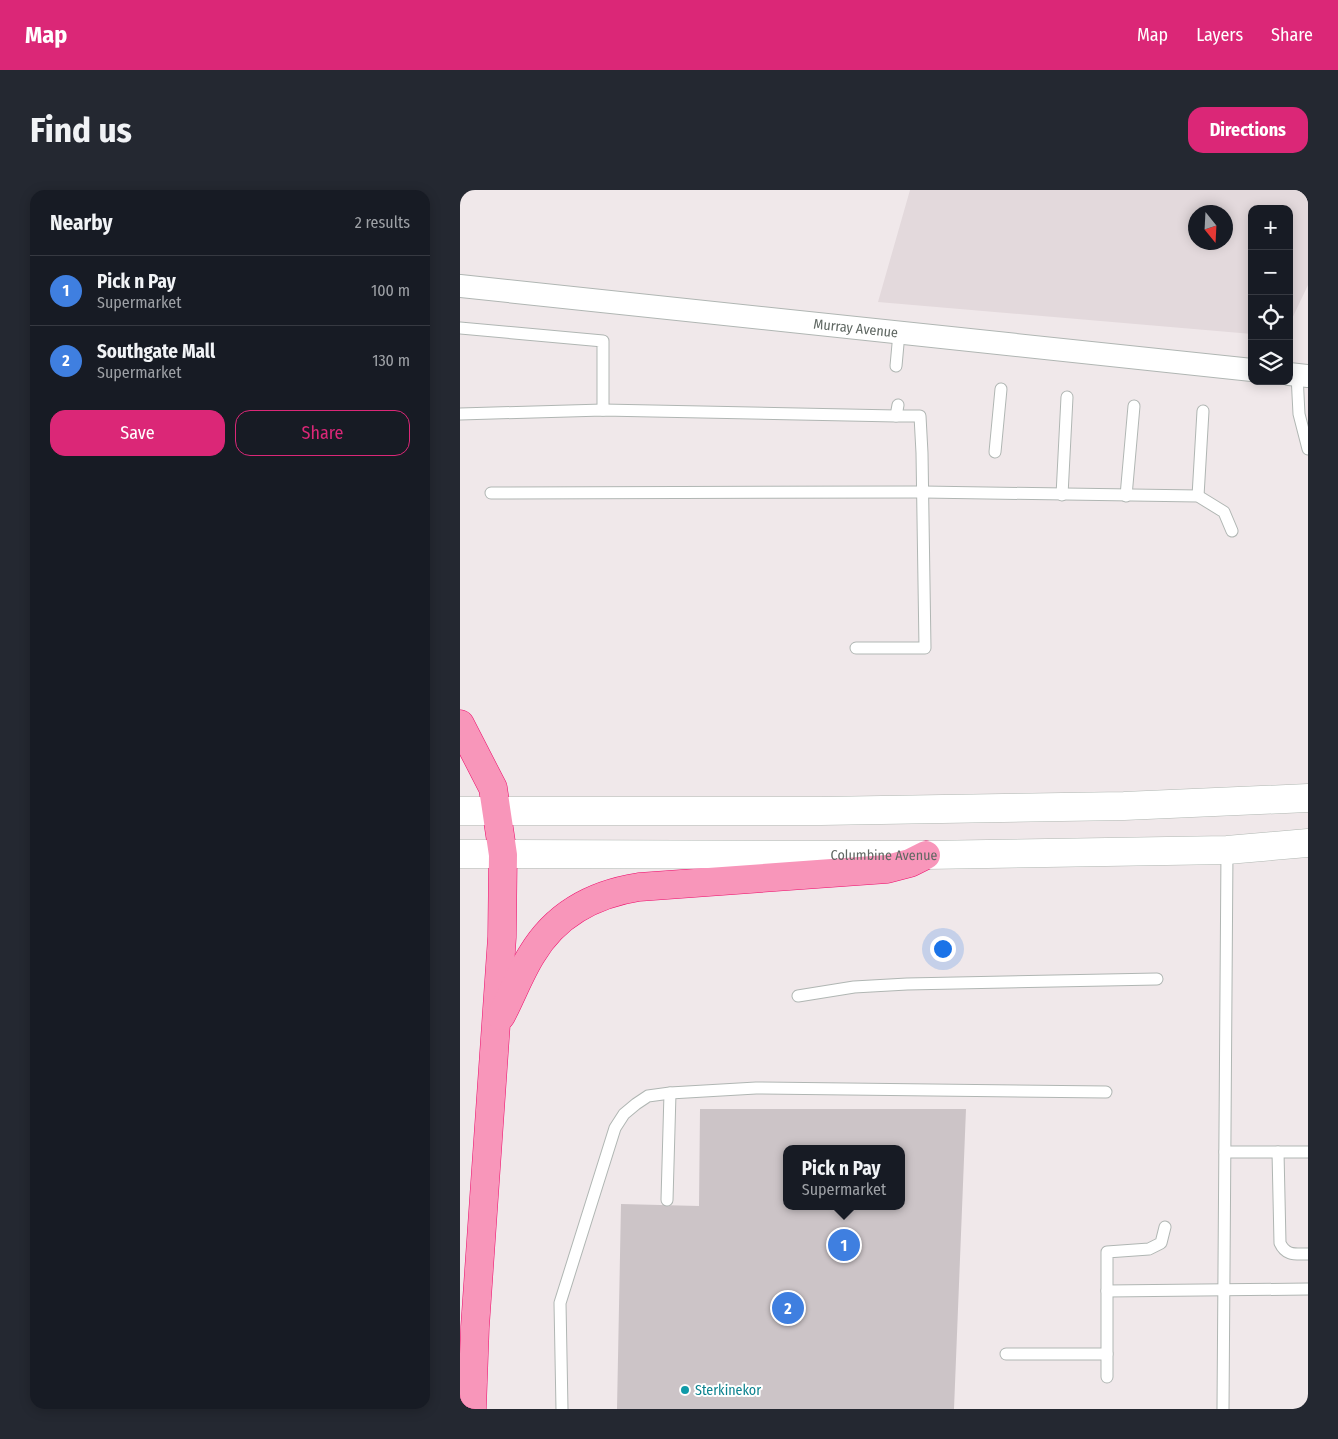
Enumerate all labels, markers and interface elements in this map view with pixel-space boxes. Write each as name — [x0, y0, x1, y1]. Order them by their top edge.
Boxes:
text: Map — [25, 21, 67, 49]
text: Map — [1137, 24, 1168, 46]
text: Layers — [1196, 24, 1243, 46]
text: Share — [1271, 24, 1313, 46]
button: Directions — [1188, 107, 1308, 153]
text: Find us — [30, 109, 132, 151]
north arrow — [1188, 205, 1233, 250]
map controls — [1248, 205, 1293, 385]
button: + — [1248, 205, 1293, 250]
text: Nearby — [50, 210, 112, 236]
text: 2 results — [355, 213, 410, 232]
button: − — [1248, 250, 1293, 295]
text: Pick n Pay — [97, 270, 176, 293]
text: 1 — [63, 281, 69, 300]
text: 100 m — [371, 281, 410, 300]
text: Supermarket — [97, 293, 181, 312]
button: locate — [1248, 295, 1293, 340]
street label: Murray Avenue — [813, 315, 899, 341]
text: Southgate Mall — [97, 340, 215, 363]
button: layers — [1248, 340, 1293, 385]
text: 2 — [62, 351, 70, 370]
text: 130 m — [372, 351, 410, 370]
text: Supermarket — [97, 363, 181, 382]
button: Save — [50, 410, 225, 456]
button: Share — [235, 410, 410, 456]
street label: Columbine Avenue — [831, 846, 938, 864]
your location — [930, 936, 956, 962]
popup — [783, 1145, 905, 1210]
text: Pick n Pay — [802, 1157, 880, 1180]
text: Supermarket — [802, 1180, 886, 1199]
pin: 1 — [828, 1226, 860, 1264]
pin: 2 — [772, 1289, 804, 1327]
place label: Sterkinekor — [695, 1382, 761, 1399]
marker: Sterkinekor — [679, 1384, 691, 1396]

